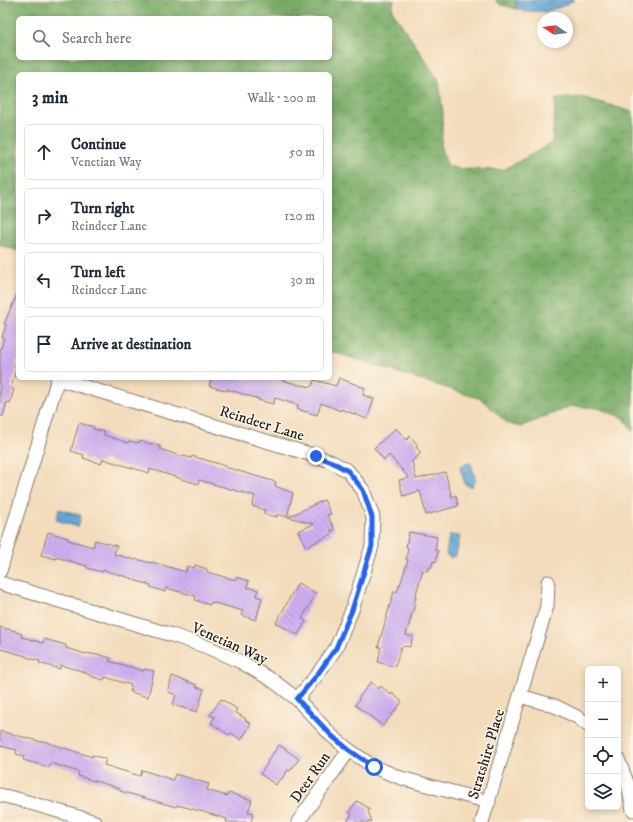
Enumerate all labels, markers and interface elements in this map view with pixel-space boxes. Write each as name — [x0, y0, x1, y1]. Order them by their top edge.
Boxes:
north arrow — [537, 12, 573, 48]
search box — [16, 16, 332, 60]
icon: search — [30, 27, 52, 49]
text: Search here — [62, 29, 131, 48]
text: 3 min — [32, 87, 68, 109]
text: Walk · 200 m — [247, 90, 316, 106]
text: Continue — [71, 135, 126, 154]
icon: ahead — [33, 141, 55, 163]
text: 50 m — [289, 144, 315, 160]
text: Venetian Way — [71, 154, 141, 170]
text: Turn right — [71, 199, 134, 218]
icon: right — [33, 205, 55, 227]
text: 120 m — [284, 208, 315, 224]
text: Reindeer Lane — [71, 218, 147, 234]
text: Turn left — [71, 263, 125, 282]
icon: left — [33, 269, 55, 291]
text: 30 m — [291, 272, 315, 288]
text: Reindeer Lane — [71, 282, 147, 298]
icon: arrive — [33, 333, 55, 355]
text: Arrive at destination — [71, 335, 191, 354]
street label: Reindeer Lane — [217, 402, 307, 445]
route end — [307, 447, 325, 465]
street label: Venetian Way — [188, 618, 272, 669]
map controls — [585, 666, 621, 810]
button: + — [585, 666, 621, 702]
button: − — [585, 702, 621, 738]
street label: Stratshire Place — [464, 707, 509, 802]
button: locate — [585, 738, 621, 774]
street label: Deer Run — [286, 748, 335, 806]
route start — [365, 758, 383, 776]
button: layers — [585, 774, 621, 810]

